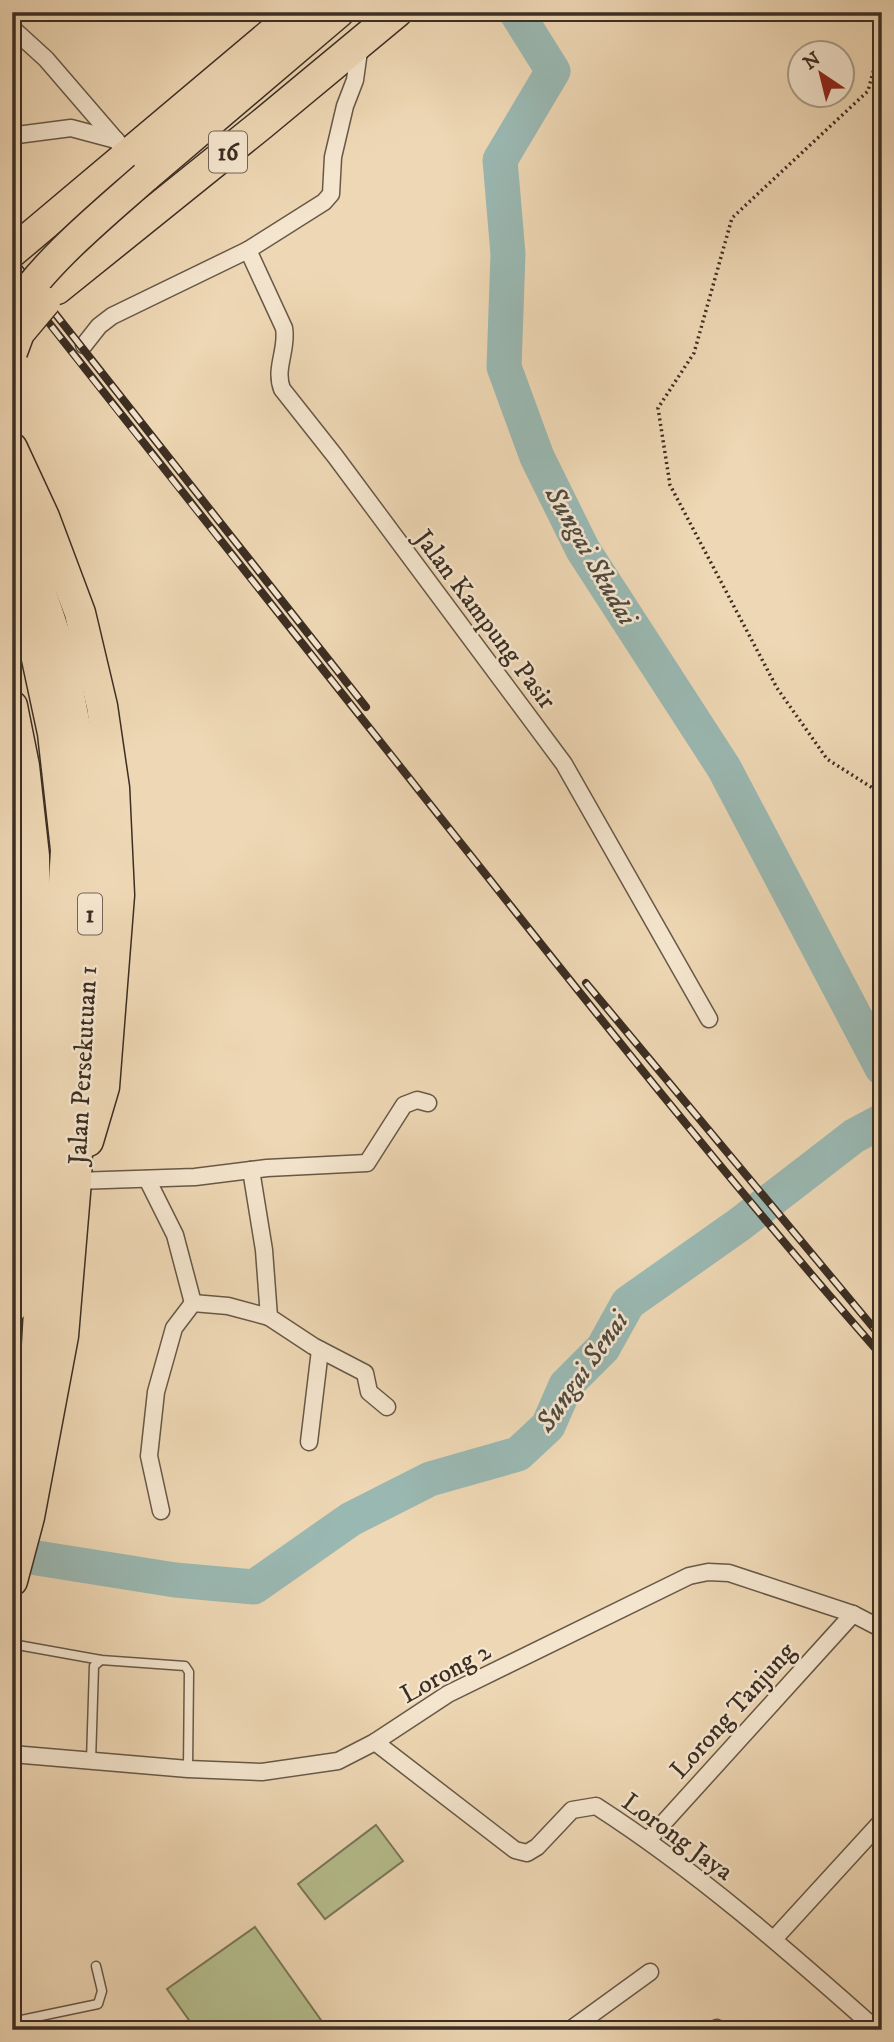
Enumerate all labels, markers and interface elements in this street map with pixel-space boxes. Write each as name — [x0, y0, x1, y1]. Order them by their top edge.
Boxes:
north arrow — [786, 38, 856, 108]
text: N — [799, 47, 825, 75]
road number: 16 — [209, 132, 247, 172]
water label: Sungai Skudai — [536, 479, 645, 633]
street label: Jalan Kampung Pasir — [405, 522, 563, 716]
road number: 1 — [78, 894, 102, 934]
street label: Jalan Persekutuan 1 — [62, 965, 105, 1168]
water label: Sungai Senai — [527, 1303, 637, 1440]
street label: Lorong 2 — [395, 1635, 497, 1712]
street label: Lorong Tanjung — [663, 1636, 803, 1786]
street label: Lorong Jaya — [615, 1786, 739, 1889]

